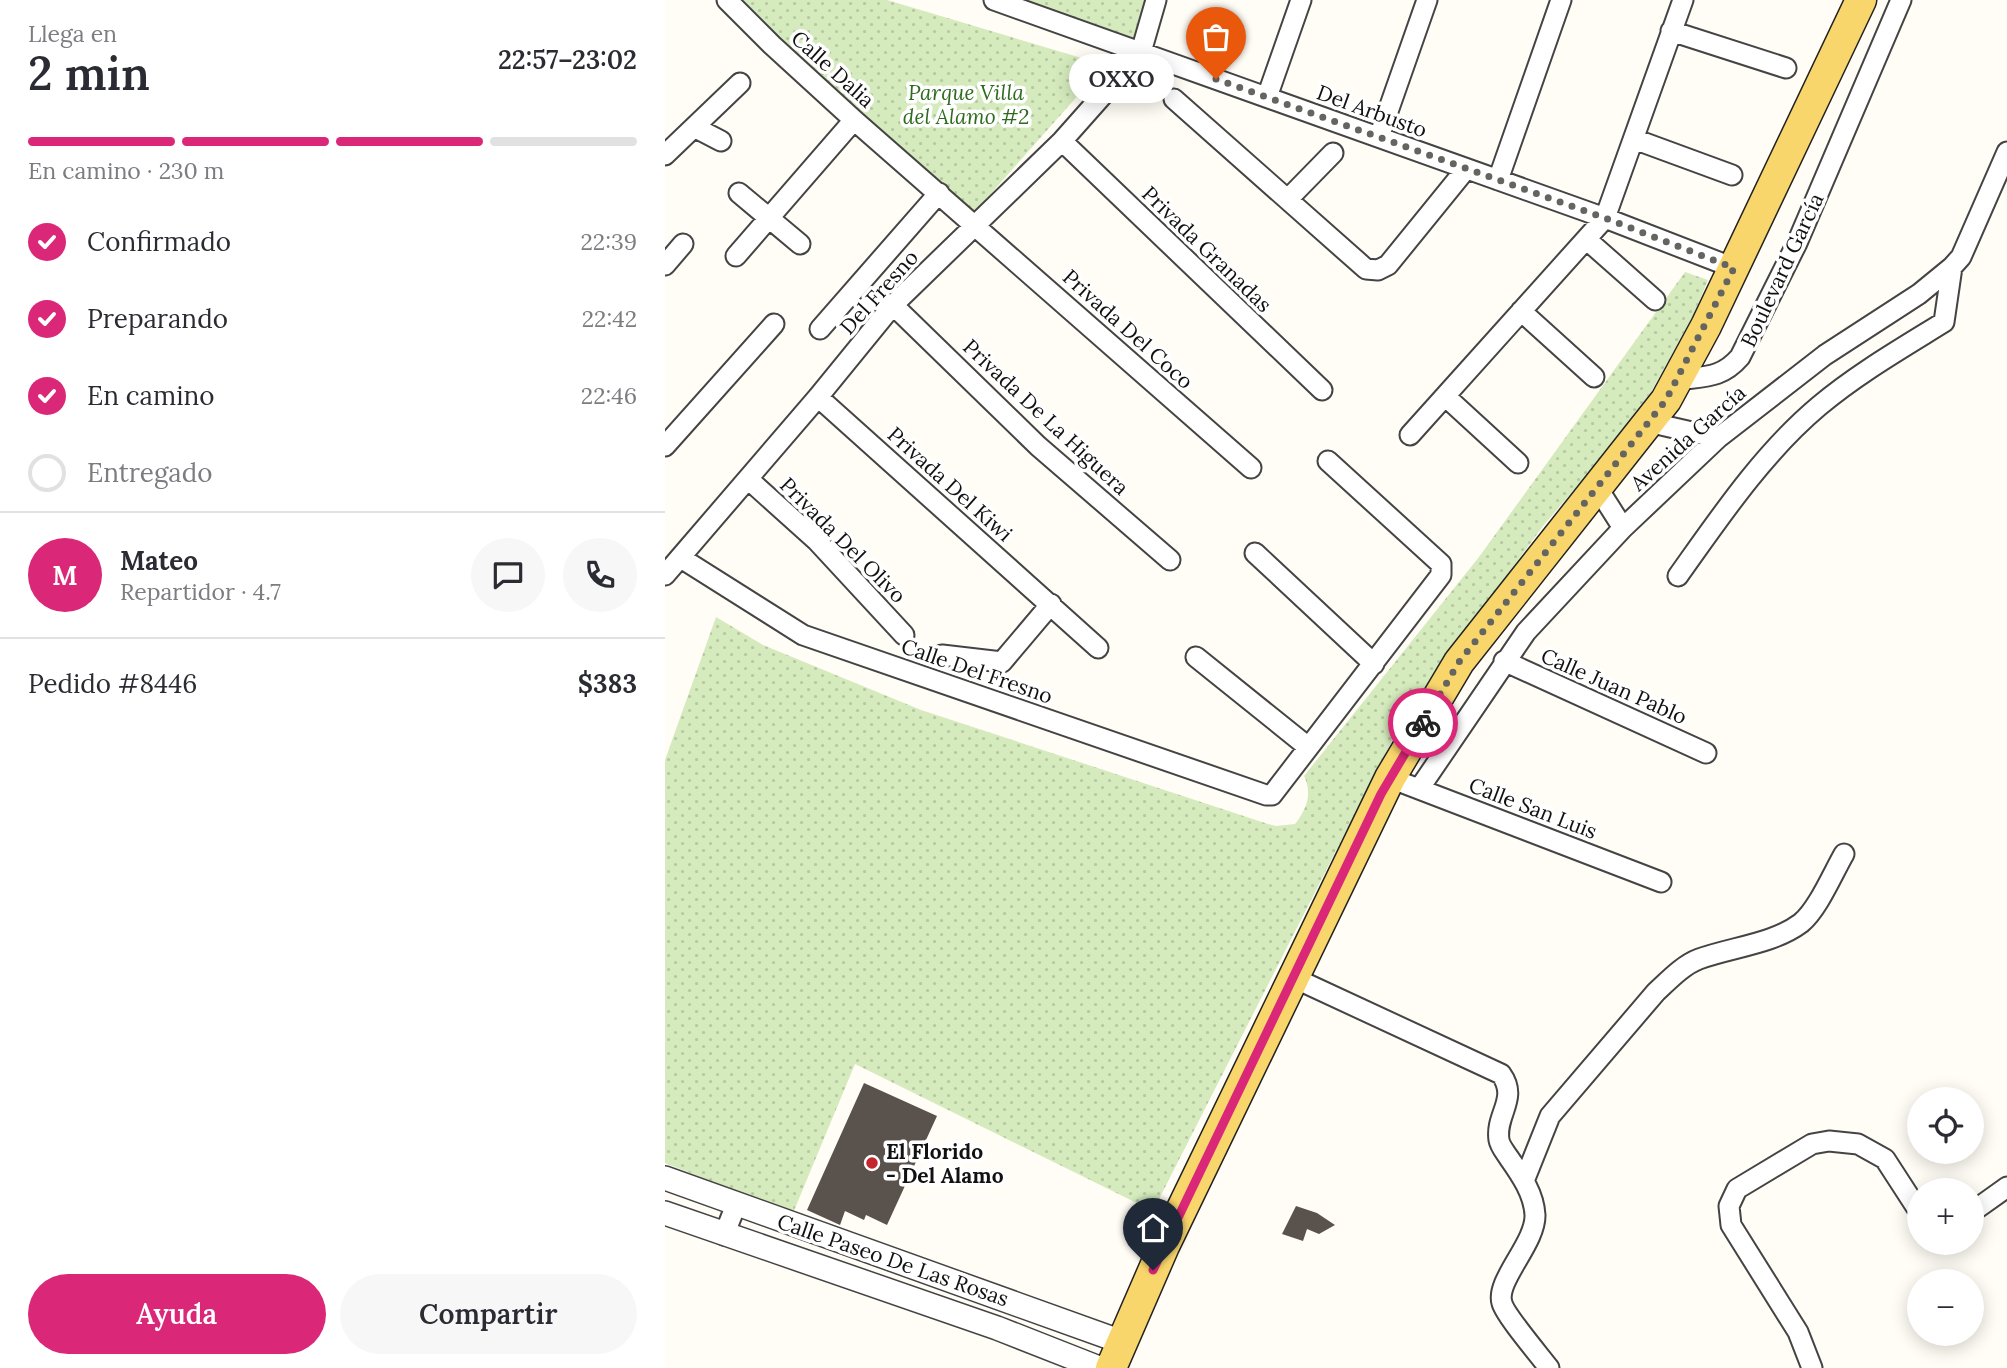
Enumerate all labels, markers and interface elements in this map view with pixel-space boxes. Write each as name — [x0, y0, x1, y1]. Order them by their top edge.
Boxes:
pin — [1186, 7, 1246, 79]
icon: bag — [1197, 18, 1235, 56]
text: Llega en — [28, 19, 117, 48]
street label: Calle Dalia — [786, 25, 880, 113]
text: 22:57–23:02 — [498, 43, 637, 76]
text: 2 min — [28, 44, 150, 103]
callout: OXXO — [1069, 55, 1174, 104]
text: OXXO — [1088, 64, 1155, 93]
park label: Parque Villa del Alamo #2 — [903, 79, 1029, 130]
street label: Del Arbusto — [1313, 79, 1431, 143]
text: En camino · 230 m — [28, 156, 224, 185]
street label: Privada Granadas — [1136, 180, 1278, 318]
street label: Boulevard García — [1735, 189, 1830, 351]
icon: check — [28, 223, 66, 261]
text: Confirmado — [87, 225, 231, 258]
text: 22:39 — [580, 227, 637, 256]
street label: Del Fresno — [834, 244, 924, 340]
street label: Privada Del Coco — [1057, 263, 1199, 395]
icon: check — [28, 300, 66, 338]
text: Preparando — [87, 302, 228, 335]
text: 22:42 — [582, 304, 637, 333]
street label: Privada De La Higuera — [958, 333, 1135, 501]
icon: check — [28, 377, 66, 415]
text: En camino — [87, 379, 215, 412]
street label: Avenida García — [1624, 379, 1751, 498]
text: 22:46 — [581, 381, 637, 410]
street label: Privada Del Kiwi — [882, 421, 1018, 547]
text: Entregado — [87, 456, 213, 489]
street label: Privada Del Olivo — [774, 471, 912, 609]
button: chat — [471, 538, 545, 612]
button: phone — [563, 538, 637, 612]
text: Mateo — [120, 544, 198, 577]
text: M — [52, 559, 78, 592]
text: Repartidor · 4.7 — [120, 577, 281, 606]
street label: Calle Del Fresno — [898, 632, 1056, 710]
street label: Calle Juan Pablo — [1537, 642, 1691, 730]
text: Pedido #8446 — [28, 667, 197, 700]
text: $383 — [578, 667, 637, 700]
courier — [1388, 688, 1458, 758]
icon: bike — [1404, 704, 1442, 742]
street label: Calle San Luis — [1465, 771, 1601, 845]
map controls — [1907, 1087, 1984, 1346]
button: locate — [1907, 1087, 1984, 1164]
place label: El Florido - Del Alamo — [886, 1138, 1004, 1189]
marker: El Florido - Del Alamo — [864, 1155, 880, 1171]
button: + — [1907, 1178, 1984, 1255]
pin — [1123, 1198, 1183, 1270]
street label: Calle Paseo De Las Rosas — [774, 1208, 1012, 1312]
icon: home — [1134, 1209, 1172, 1247]
button: − — [1907, 1269, 1984, 1346]
button: Ayuda — [28, 1274, 326, 1354]
button: Compartir — [340, 1274, 637, 1354]

